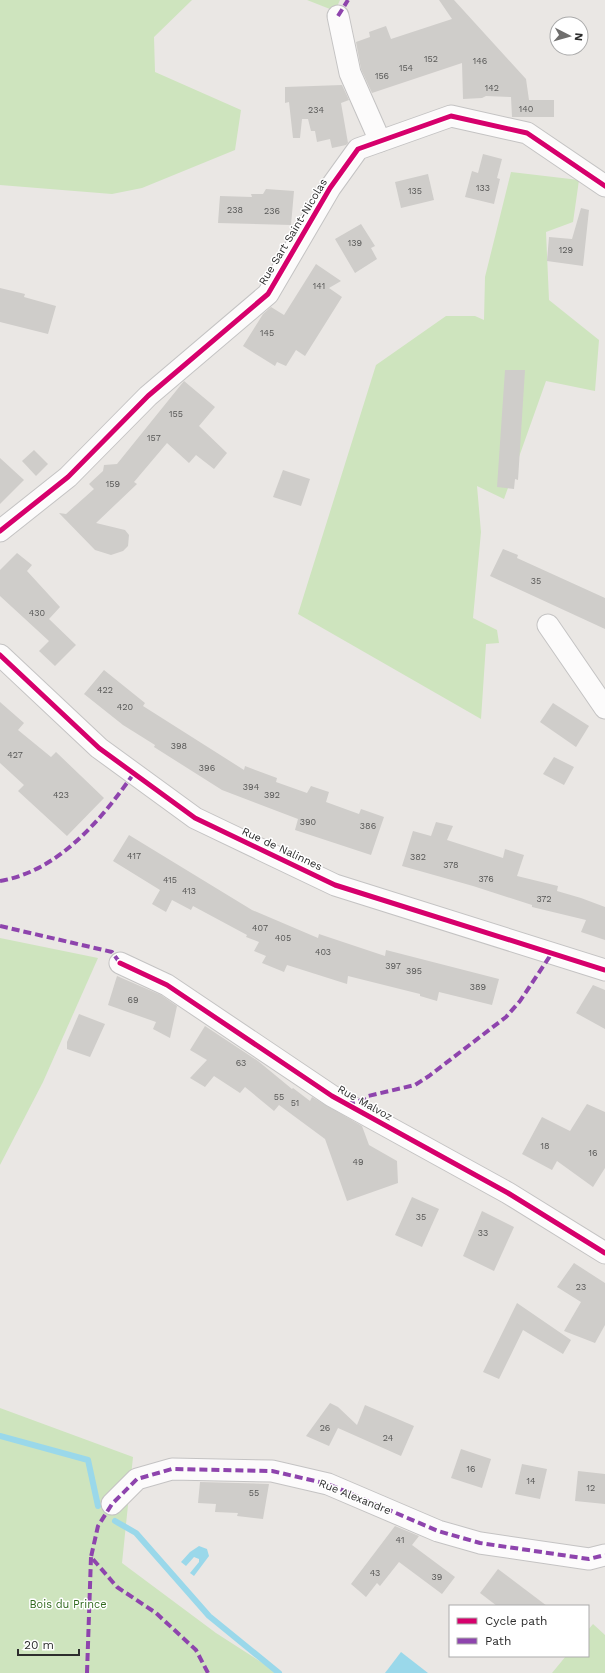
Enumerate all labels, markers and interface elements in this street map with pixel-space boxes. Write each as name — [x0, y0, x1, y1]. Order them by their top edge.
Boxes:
north arrow — [549, 16, 589, 56]
text: N — [572, 32, 585, 42]
house number: 152 — [424, 54, 438, 64]
house number: 146 — [473, 56, 487, 66]
house number: 154 — [399, 63, 414, 73]
house number: 156 — [375, 71, 389, 81]
house number: 142 — [485, 83, 499, 93]
house number: 140 — [519, 104, 534, 114]
house number: 234 — [308, 105, 324, 115]
street label: Rue Sart Saint-Nicolas — [256, 176, 330, 288]
house number: 133 — [476, 183, 490, 193]
house number: 135 — [408, 186, 422, 196]
house number: 238 — [227, 205, 243, 215]
house number: 236 — [264, 206, 280, 216]
house number: 139 — [348, 238, 362, 248]
house number: 129 — [559, 245, 573, 255]
house number: 141 — [313, 281, 325, 291]
house number: 145 — [260, 328, 274, 338]
house number: 155 — [169, 409, 183, 419]
house number: 157 — [147, 433, 161, 443]
house number: 159 — [106, 479, 120, 489]
house number: 35 — [531, 576, 541, 586]
house number: 430 — [29, 608, 46, 618]
house number: 422 — [97, 685, 113, 695]
house number: 420 — [117, 702, 134, 712]
house number: 398 — [171, 741, 187, 751]
house number: 427 — [7, 750, 23, 760]
house number: 396 — [199, 763, 215, 773]
house number: 394 — [243, 782, 260, 792]
house number: 423 — [53, 790, 69, 800]
house number: 392 — [264, 790, 280, 800]
house number: 390 — [300, 817, 317, 827]
house number: 386 — [360, 821, 376, 831]
street label: Rue de Nalinnes — [240, 825, 325, 873]
house number: 417 — [127, 851, 141, 861]
house number: 382 — [410, 852, 426, 862]
house number: 378 — [443, 860, 459, 870]
house number: 376 — [478, 874, 494, 884]
house number: 415 — [163, 875, 177, 885]
house number: 413 — [182, 886, 196, 896]
house number: 372 — [536, 894, 552, 904]
house number: 407 — [252, 923, 268, 933]
house number: 405 — [275, 933, 291, 943]
house number: 403 — [315, 947, 331, 957]
house number: 397 — [385, 961, 401, 971]
house number: 395 — [406, 966, 422, 976]
house number: 389 — [470, 982, 486, 992]
house number: 69 — [127, 995, 139, 1005]
house number: 63 — [236, 1058, 246, 1068]
street label: Rue Malvoz — [335, 1083, 395, 1124]
house number: 55 — [274, 1092, 284, 1102]
house number: 51 — [291, 1098, 299, 1108]
house number: 18 — [540, 1141, 550, 1151]
house number: 16 — [589, 1148, 597, 1158]
house number: 49 — [352, 1157, 364, 1167]
house number: 35 — [416, 1212, 426, 1222]
house number: 33 — [478, 1228, 488, 1238]
house number: 23 — [576, 1282, 586, 1292]
house number: 26 — [320, 1423, 330, 1433]
house number: 24 — [383, 1433, 394, 1443]
house number: 16 — [467, 1464, 475, 1474]
house number: 14 — [526, 1476, 536, 1486]
street label: Rue Alexandre — [317, 1477, 393, 1517]
house number: 12 — [587, 1483, 595, 1493]
house number: 55 — [249, 1488, 259, 1498]
house number: 41 — [396, 1535, 404, 1545]
house number: 43 — [370, 1568, 380, 1578]
house number: 39 — [432, 1572, 442, 1582]
park label: Bois du Prince — [29, 1598, 107, 1611]
legend — [449, 1605, 589, 1657]
text: Cycle path — [485, 1614, 547, 1628]
scale bar — [18, 1631, 79, 1657]
text: Path — [485, 1634, 511, 1648]
text: 20 m — [24, 1638, 54, 1652]

